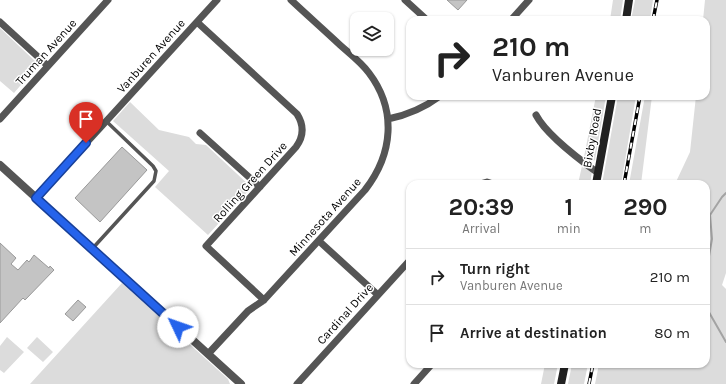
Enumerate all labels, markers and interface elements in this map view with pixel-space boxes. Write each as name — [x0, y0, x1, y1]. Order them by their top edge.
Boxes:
map controls — [350, 12, 394, 56]
button: layers — [350, 12, 394, 56]
street label: Truman Avenue — [13, 16, 79, 88]
street label: Vanburen Avenue — [114, 16, 188, 96]
text: 210 m — [492, 30, 570, 63]
icon: right — [426, 32, 478, 84]
text: Vanburen Avenue — [492, 64, 634, 86]
pin — [69, 102, 103, 143]
street label: Bixby Road — [580, 107, 604, 169]
icon: arrive — [75, 108, 97, 130]
street label: Rolling Green Drive — [210, 139, 290, 225]
street label: Minnesota Avenue — [286, 175, 364, 259]
text: 20:39 — [449, 193, 514, 221]
text: 1 — [564, 193, 573, 221]
text: 290 — [623, 193, 667, 221]
text: Arrival — [462, 221, 500, 236]
text: min — [557, 221, 581, 236]
text: m — [639, 221, 651, 236]
text: Turn right — [460, 260, 530, 278]
icon: right — [426, 266, 448, 288]
text: 210 m — [650, 268, 690, 286]
text: Vanburen Avenue — [460, 278, 563, 293]
street label: Cardinal Drive — [314, 281, 376, 347]
position arrow — [157, 306, 199, 348]
icon: arrive — [426, 322, 448, 344]
text: Arrive at destination — [460, 324, 607, 342]
text: 80 m — [654, 324, 690, 342]

